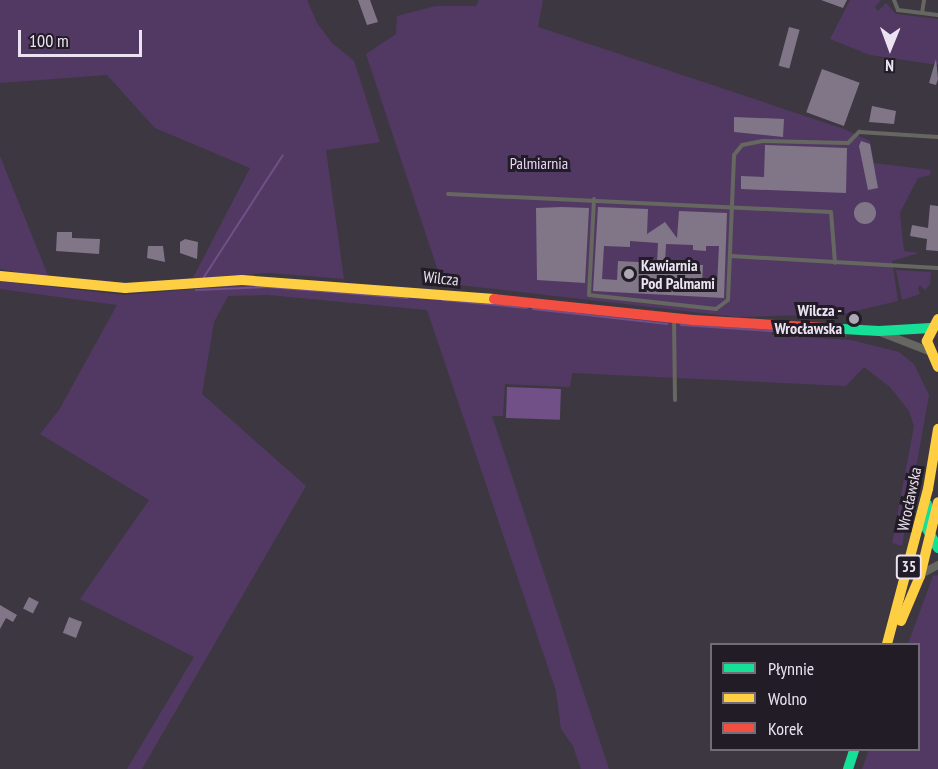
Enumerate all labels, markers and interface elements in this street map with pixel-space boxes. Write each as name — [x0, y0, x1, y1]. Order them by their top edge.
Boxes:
scale bar — [21, 18, 146, 56]
north arrow — [860, 18, 920, 78]
text: 100 m — [29, 29, 69, 52]
text: N — [885, 56, 894, 76]
park label: Palmiarnia — [510, 153, 568, 173]
place label: Kawiarnia Pod Palmami — [641, 255, 715, 293]
street label: Wilcza — [422, 267, 460, 289]
marker: Kawiarnia Pod Palmami — [622, 267, 636, 281]
place label: Wilcza - Wrocławska — [775, 300, 842, 338]
marker: Wilcza - Wrocławska — [847, 312, 861, 326]
street label: Wrocławska — [893, 465, 925, 533]
road number: 35 — [896, 555, 922, 579]
legend — [710, 643, 920, 751]
text: Płynnie — [768, 657, 814, 680]
text: Wolno — [768, 687, 807, 710]
text: Korek — [768, 717, 803, 740]

